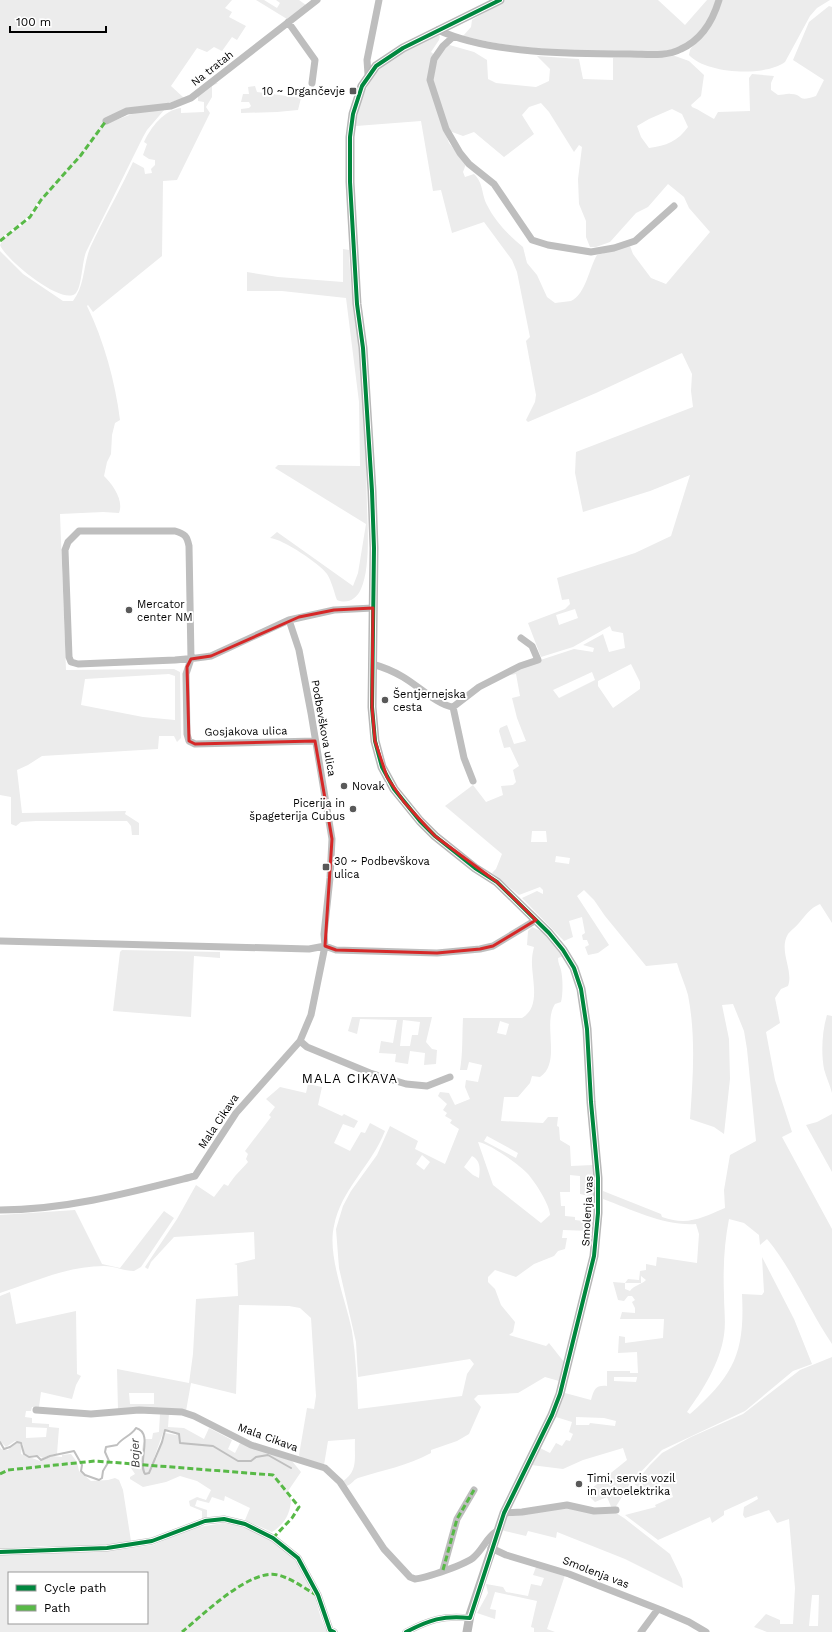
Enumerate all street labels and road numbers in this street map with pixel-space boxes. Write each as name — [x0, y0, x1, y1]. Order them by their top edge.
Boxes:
street label: Na tratah — [189, 48, 236, 89]
street label: Podbevškova ulica — [309, 679, 338, 777]
street label: Gosjakova ulica — [204, 724, 288, 739]
street label: Mala Cikava — [195, 1091, 241, 1151]
street label: Smolenja vas — [579, 1175, 596, 1247]
street label: Mala Cikava — [236, 1421, 300, 1454]
street label: Smolenja vas — [561, 1554, 631, 1591]

